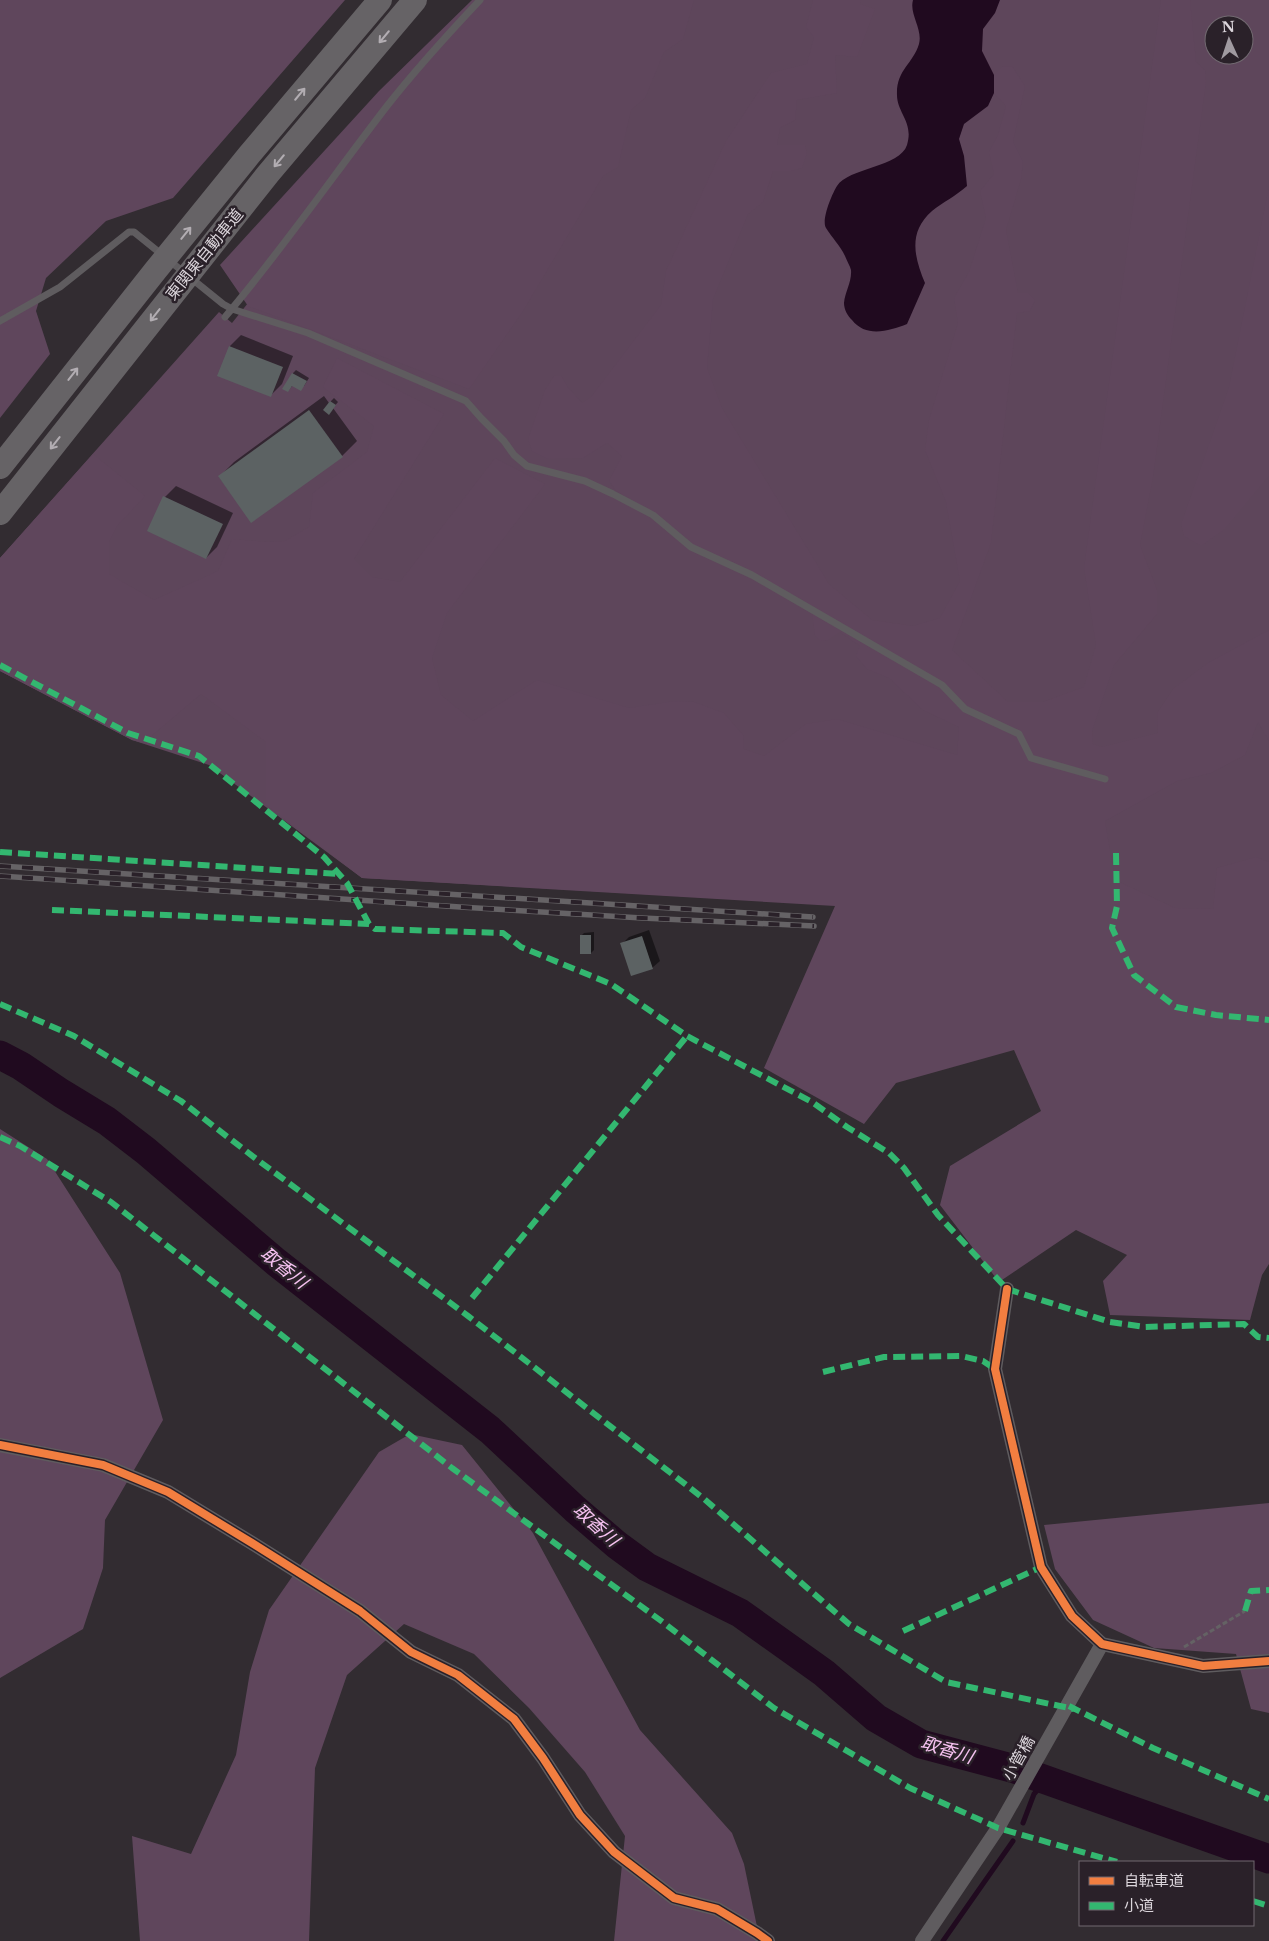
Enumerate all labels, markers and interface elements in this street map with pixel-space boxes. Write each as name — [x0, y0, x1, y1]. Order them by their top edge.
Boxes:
north arrow — [1204, 15, 1254, 65]
text: N — [1221, 18, 1235, 36]
one-way arrow — [378, 31, 390, 44]
one-way arrow — [295, 88, 306, 101]
one-way arrow — [273, 155, 284, 168]
street label: 東関東自動車道 — [161, 204, 247, 304]
one-way arrow — [180, 227, 191, 240]
one-way arrow — [150, 308, 161, 321]
one-way arrow — [68, 368, 79, 381]
one-way arrow — [49, 436, 60, 449]
water label: 取香川 — [256, 1242, 313, 1295]
water label: 取香川 — [569, 1499, 625, 1553]
water label: 取香川 — [918, 1732, 978, 1769]
street label: 小管橋 — [998, 1732, 1038, 1784]
legend — [1079, 1861, 1254, 1926]
text: 自転車道 — [1124, 1871, 1184, 1890]
text: 小道 — [1124, 1896, 1154, 1915]

